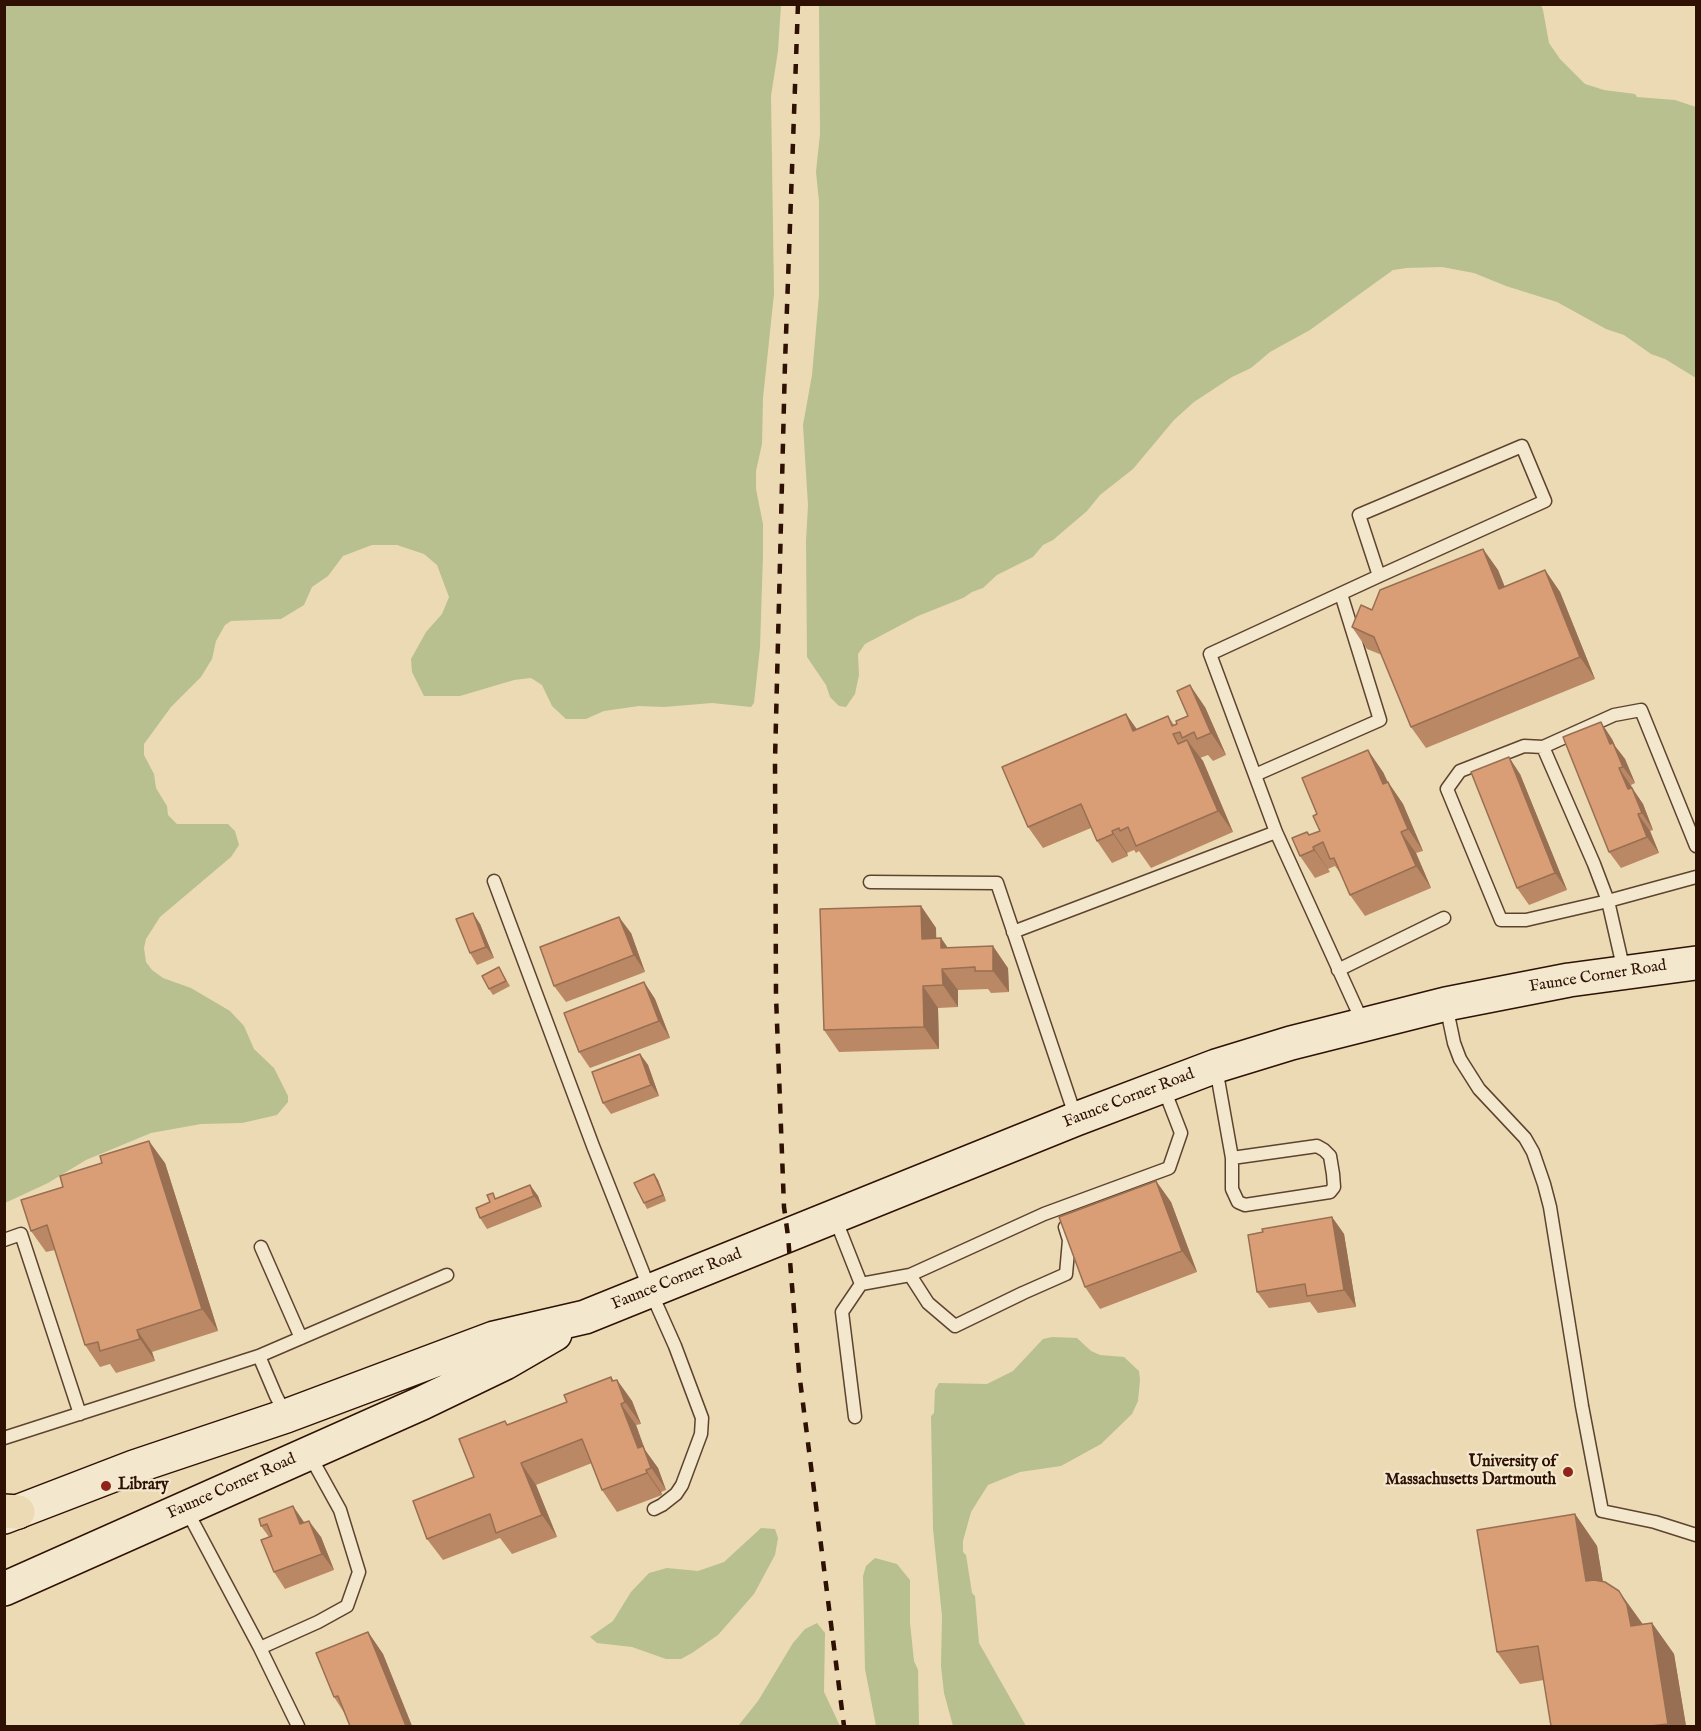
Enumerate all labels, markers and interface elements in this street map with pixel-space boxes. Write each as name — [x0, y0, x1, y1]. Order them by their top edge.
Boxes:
street label: Faunce Corner Road — [1528, 957, 1668, 997]
street label: Faunce Corner Road — [1061, 1065, 1197, 1133]
street label: Faunce Corner Road — [609, 1245, 745, 1315]
street label: Faunce Corner Road — [165, 1450, 299, 1524]
place label: University of Massachusetts Dartmouth — [1385, 1453, 1556, 1491]
marker: University of Massachusetts Dartmouth — [1561, 1465, 1575, 1479]
place label: Library — [118, 1476, 169, 1496]
marker: Library — [99, 1479, 113, 1493]

